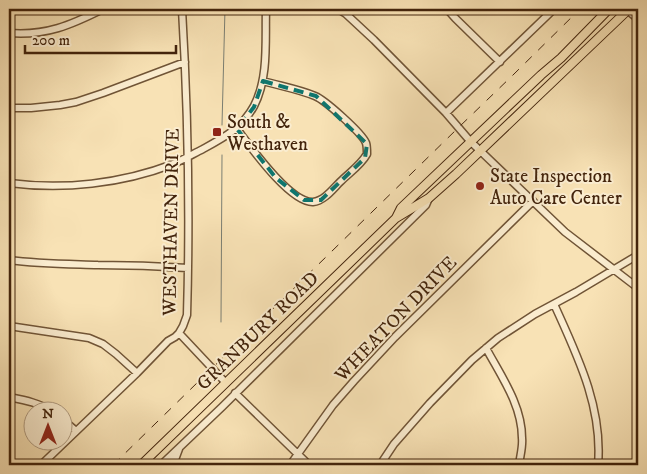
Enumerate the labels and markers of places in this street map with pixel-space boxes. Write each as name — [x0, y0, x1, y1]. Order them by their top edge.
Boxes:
place label: South & Westhaven — [226, 111, 308, 156]
marker: South & Westhaven — [211, 126, 223, 138]
place label: State Inspection Auto Care Center — [490, 165, 622, 210]
marker: State Inspection Auto Care Center — [474, 180, 486, 192]

